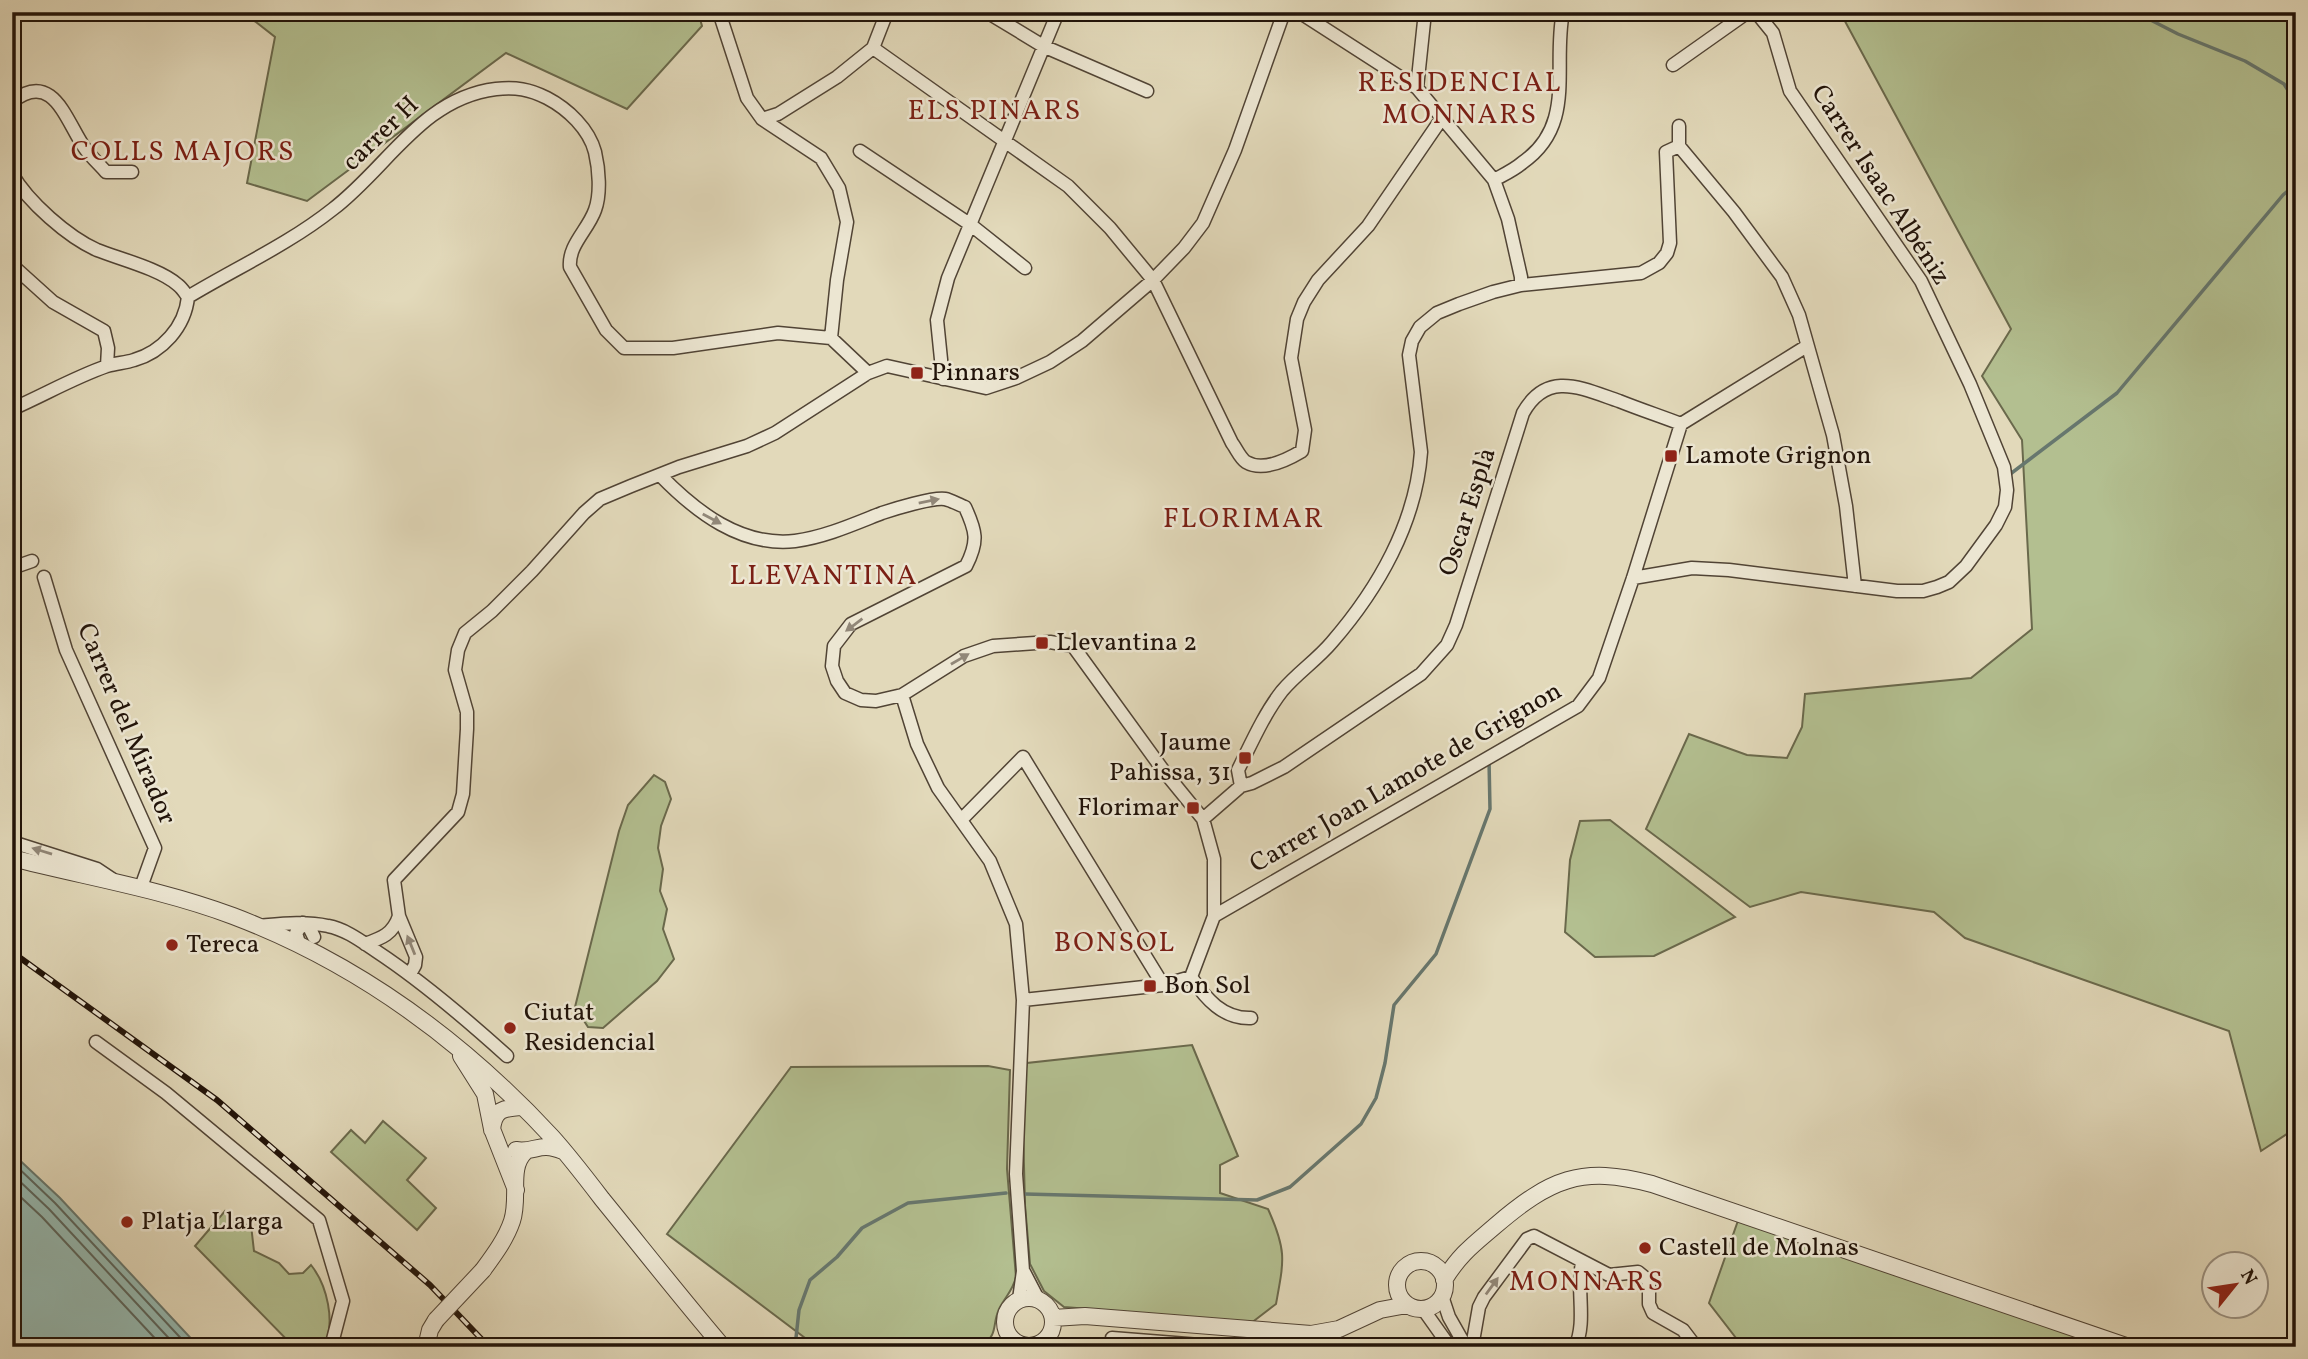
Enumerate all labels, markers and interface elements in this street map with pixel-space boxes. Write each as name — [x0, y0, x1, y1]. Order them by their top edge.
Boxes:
district label: RESIDENCIAL MONNARS — [1358, 64, 1562, 135]
street label: Carrer Isaac Albéniz — [1802, 78, 1958, 292]
street label: carrer H — [335, 88, 427, 180]
district label: ELS PINARS — [908, 92, 1082, 131]
district label: COLLS MAJORS — [71, 133, 295, 172]
place label: Pinnars — [931, 355, 1020, 391]
marker: Pinnars — [909, 365, 925, 381]
place label: Lamote Grignon — [1685, 438, 1872, 474]
street label: Oscar Esplà — [1430, 443, 1506, 581]
marker: Lamote Grignon — [1663, 448, 1679, 464]
one-way arrow — [918, 496, 940, 507]
district label: FLORIMAR — [1163, 500, 1325, 539]
one-way arrow — [702, 514, 722, 525]
district label: LLEVANTINA — [729, 557, 919, 596]
street label: Carrer del Mirador — [67, 618, 185, 830]
one-way arrow — [845, 618, 864, 632]
place label: Llevantina 2 — [1056, 625, 1197, 661]
marker: Llevantina 2 — [1034, 635, 1050, 651]
one-way arrow — [950, 653, 969, 665]
street label: Carrer Joan Lamote de Grignon — [1243, 674, 1569, 882]
place label: Jaume Pahissa, 31 — [1109, 725, 1231, 791]
marker: Jaume Pahissa, 31 — [1237, 750, 1253, 766]
place label: Florimar — [1077, 790, 1179, 826]
marker: Florimar — [1185, 800, 1201, 816]
one-way arrow — [31, 845, 52, 855]
district label: BONSOL — [1054, 924, 1176, 963]
place label: Tereca — [186, 927, 260, 963]
one-way arrow — [405, 934, 416, 955]
marker: Tereca — [164, 937, 180, 953]
place label: Bon Sol — [1164, 968, 1250, 1004]
marker: Bon Sol — [1142, 978, 1158, 994]
place label: Ciutat Residencial — [524, 995, 655, 1061]
marker: Ciutat Residencial — [502, 1020, 518, 1036]
place label: Platja Llarga — [141, 1204, 283, 1240]
marker: Platja Llarga — [119, 1214, 135, 1230]
place label: Castell de Molnas — [1659, 1230, 1859, 1266]
marker: Castell de Molnas — [1637, 1240, 1653, 1256]
north arrow — [2200, 1250, 2270, 1320]
district label: MONNARS — [1509, 1263, 1665, 1302]
text: N — [2233, 1265, 2263, 1290]
one-way arrow — [1485, 1277, 1499, 1295]

